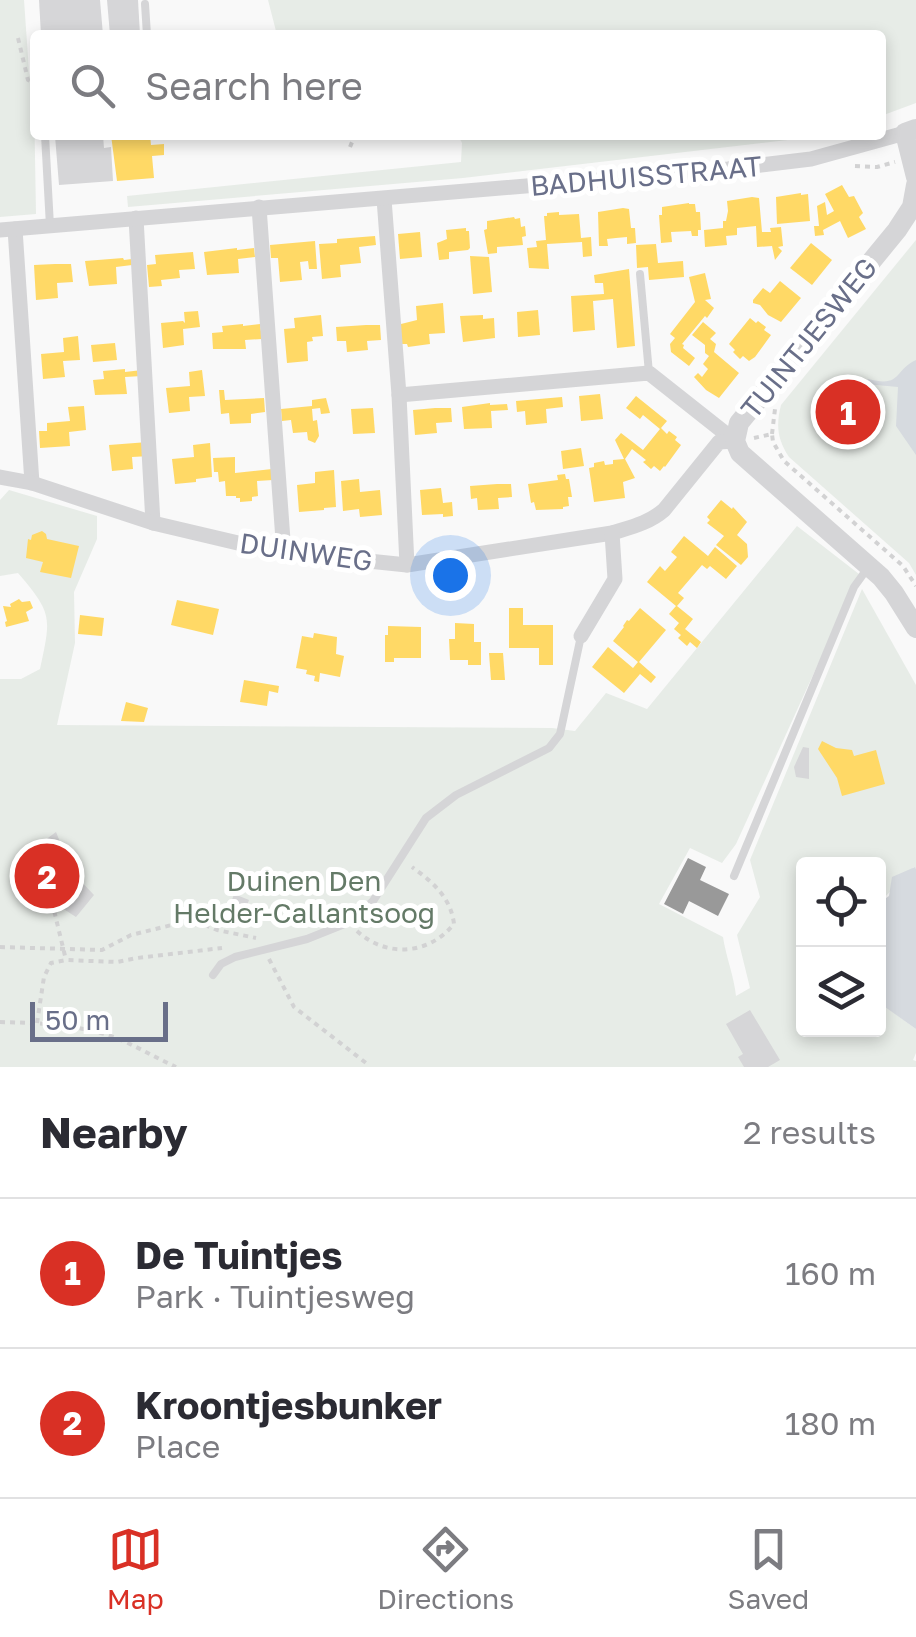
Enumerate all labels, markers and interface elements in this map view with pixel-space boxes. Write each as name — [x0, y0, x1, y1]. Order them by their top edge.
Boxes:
search box — [30, 30, 886, 140]
icon: search — [65, 58, 120, 113]
text: Search here — [145, 63, 363, 108]
street label: BADHUISSTRAAT — [529, 149, 763, 202]
street label: TUINTJESWEG — [734, 251, 883, 425]
pin: 1 — [816, 374, 880, 450]
street label: DUINWEG — [238, 526, 375, 577]
your location — [425, 550, 476, 601]
pin: 2 — [15, 838, 80, 914]
map controls — [796, 857, 886, 1037]
button: locate — [796, 857, 886, 947]
park label: Duinen Den Helder-Callantsoog — [173, 864, 435, 929]
button: layers — [796, 947, 886, 1037]
scale bar — [30, 997, 168, 1042]
text: 50 m — [45, 1003, 110, 1036]
text: Nearby — [40, 1107, 188, 1157]
text: 2 results — [743, 1113, 876, 1151]
text: De Tuintjes — [135, 1232, 343, 1277]
text: 1 — [64, 1254, 81, 1292]
text: 160 m — [785, 1254, 876, 1292]
text: Park · Tuintjesweg — [135, 1277, 415, 1315]
text: Kroontjesbunker — [135, 1382, 442, 1427]
text: 2 — [63, 1404, 82, 1442]
text: 180 m — [785, 1404, 876, 1442]
text: Place — [135, 1427, 220, 1465]
tab: Map — [107, 1522, 164, 1615]
tab: Directions — [377, 1522, 514, 1615]
tab: Saved — [727, 1522, 809, 1615]

